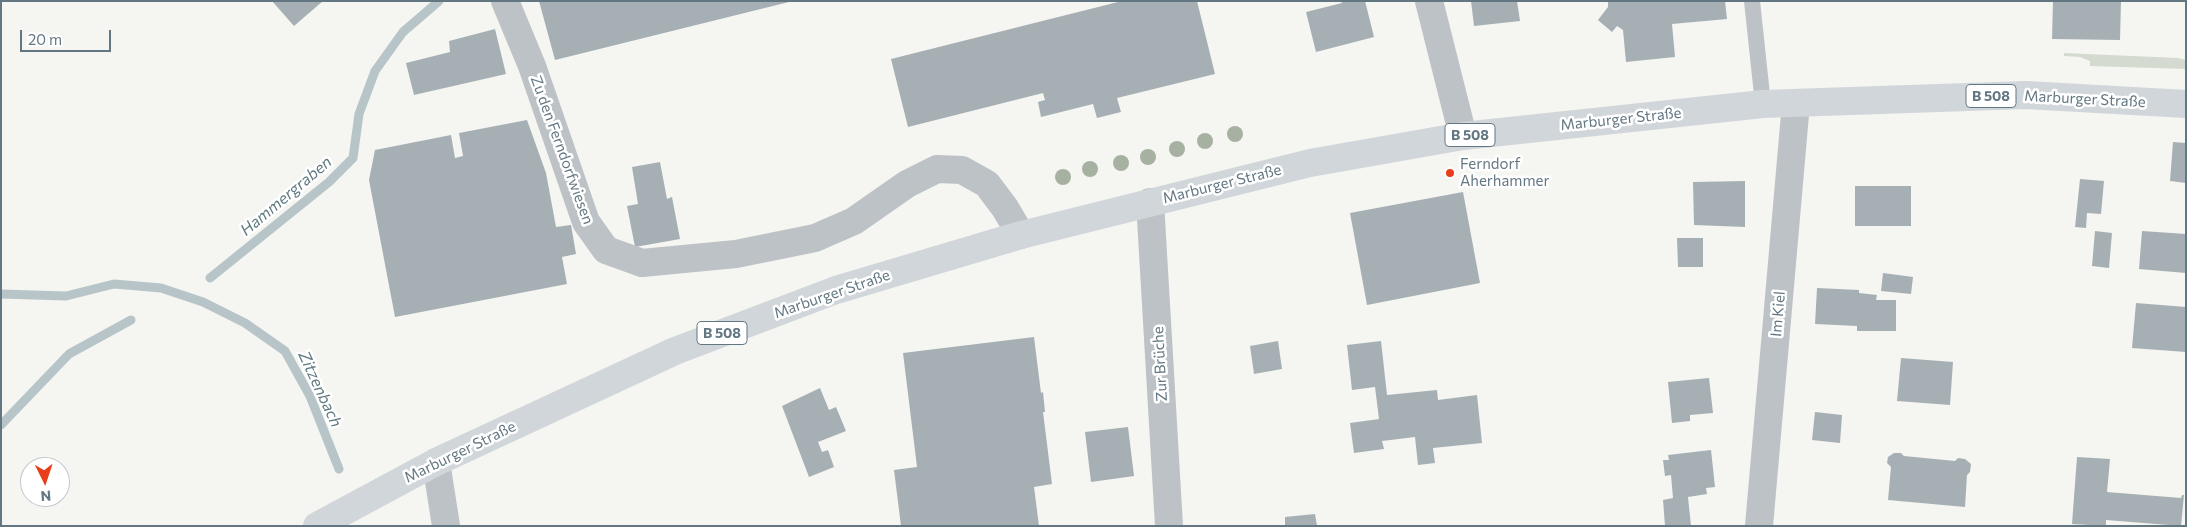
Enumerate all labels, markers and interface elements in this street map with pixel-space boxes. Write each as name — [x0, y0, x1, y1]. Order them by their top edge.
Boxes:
scale bar — [22, 20, 114, 52]
text: 20 m — [28, 30, 62, 48]
street label: Zu den Ferndorfwiesen — [527, 73, 597, 227]
road number: B 508 — [1966, 84, 2016, 108]
street label: Marburger Straße — [2024, 87, 2146, 111]
street label: Marburger Straße — [1560, 104, 1682, 134]
road number: B 508 — [1445, 124, 1495, 146]
water label: Hammergraben — [236, 152, 336, 240]
place label: Ferndorf Aherhammer — [1460, 155, 1549, 190]
street label: Marburger Straße — [1161, 161, 1283, 207]
marker: Ferndorf Aherhammer — [1444, 167, 1456, 179]
street label: Marburger Straße — [772, 266, 892, 322]
street label: Im Kiel — [1767, 290, 1789, 338]
road number: B 508 — [697, 322, 747, 344]
street label: Zur Brüche — [1149, 326, 1171, 402]
water label: Zitzenbach — [294, 348, 346, 430]
street label: Marburger Straße — [401, 417, 519, 487]
north arrow — [20, 457, 70, 507]
text: N — [40, 488, 52, 505]

